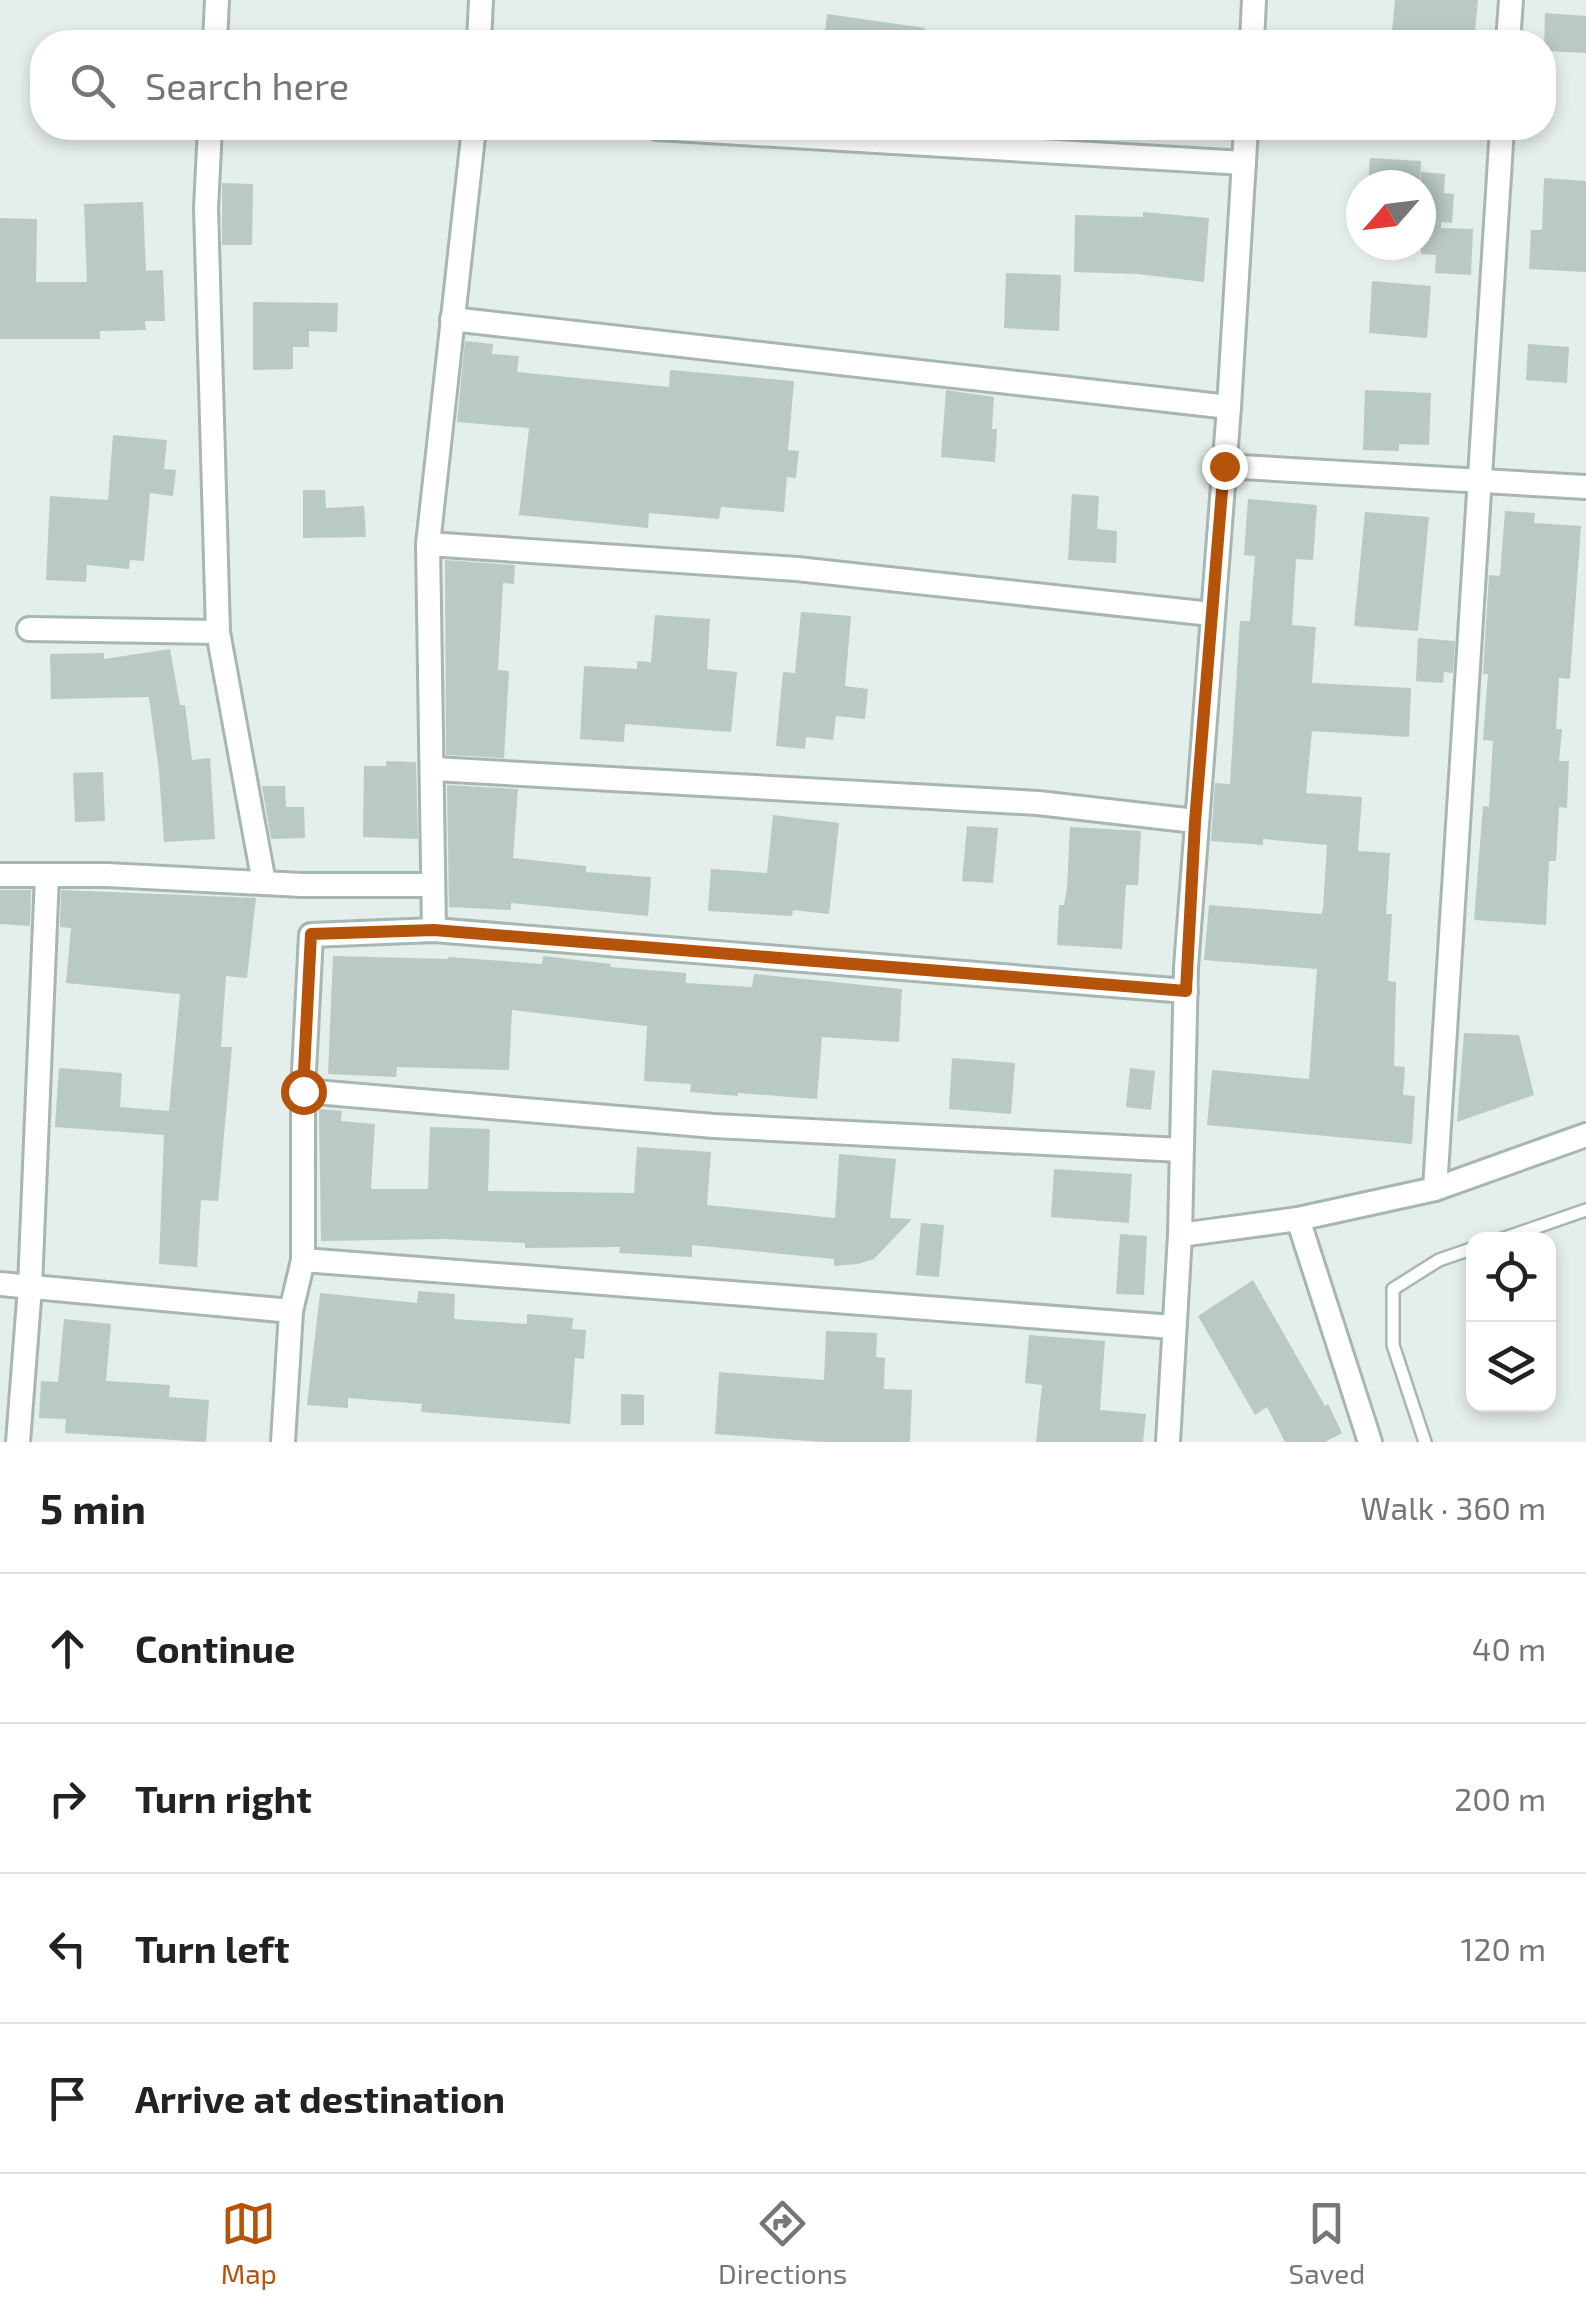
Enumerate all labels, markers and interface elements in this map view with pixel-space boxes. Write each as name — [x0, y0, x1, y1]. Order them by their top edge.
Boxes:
search box — [30, 30, 1556, 140]
icon: search — [65, 58, 120, 113]
text: Search here — [145, 62, 349, 108]
north arrow — [1346, 170, 1436, 260]
route end — [1202, 444, 1248, 490]
route start — [281, 1069, 327, 1115]
map controls — [1466, 1232, 1556, 1412]
button: locate — [1466, 1232, 1556, 1322]
button: layers — [1466, 1322, 1556, 1412]
text: 5 min — [40, 1482, 146, 1532]
text: Walk · 360 m — [1361, 1488, 1546, 1526]
icon: ahead — [40, 1621, 95, 1676]
text: Continue — [135, 1625, 295, 1671]
text: 40 m — [1472, 1629, 1546, 1667]
icon: right — [40, 1771, 95, 1826]
text: Turn right — [135, 1775, 312, 1821]
text: 200 m — [1454, 1779, 1546, 1817]
icon: left — [40, 1921, 95, 1976]
text: Turn left — [135, 1925, 290, 1971]
text: 120 m — [1461, 1929, 1546, 1967]
icon: arrive — [40, 2071, 95, 2126]
text: Arrive at destination — [135, 2075, 505, 2121]
tab: Map — [221, 2196, 277, 2290]
tab: Directions — [718, 2196, 847, 2290]
tab: Saved — [1289, 2196, 1365, 2290]

